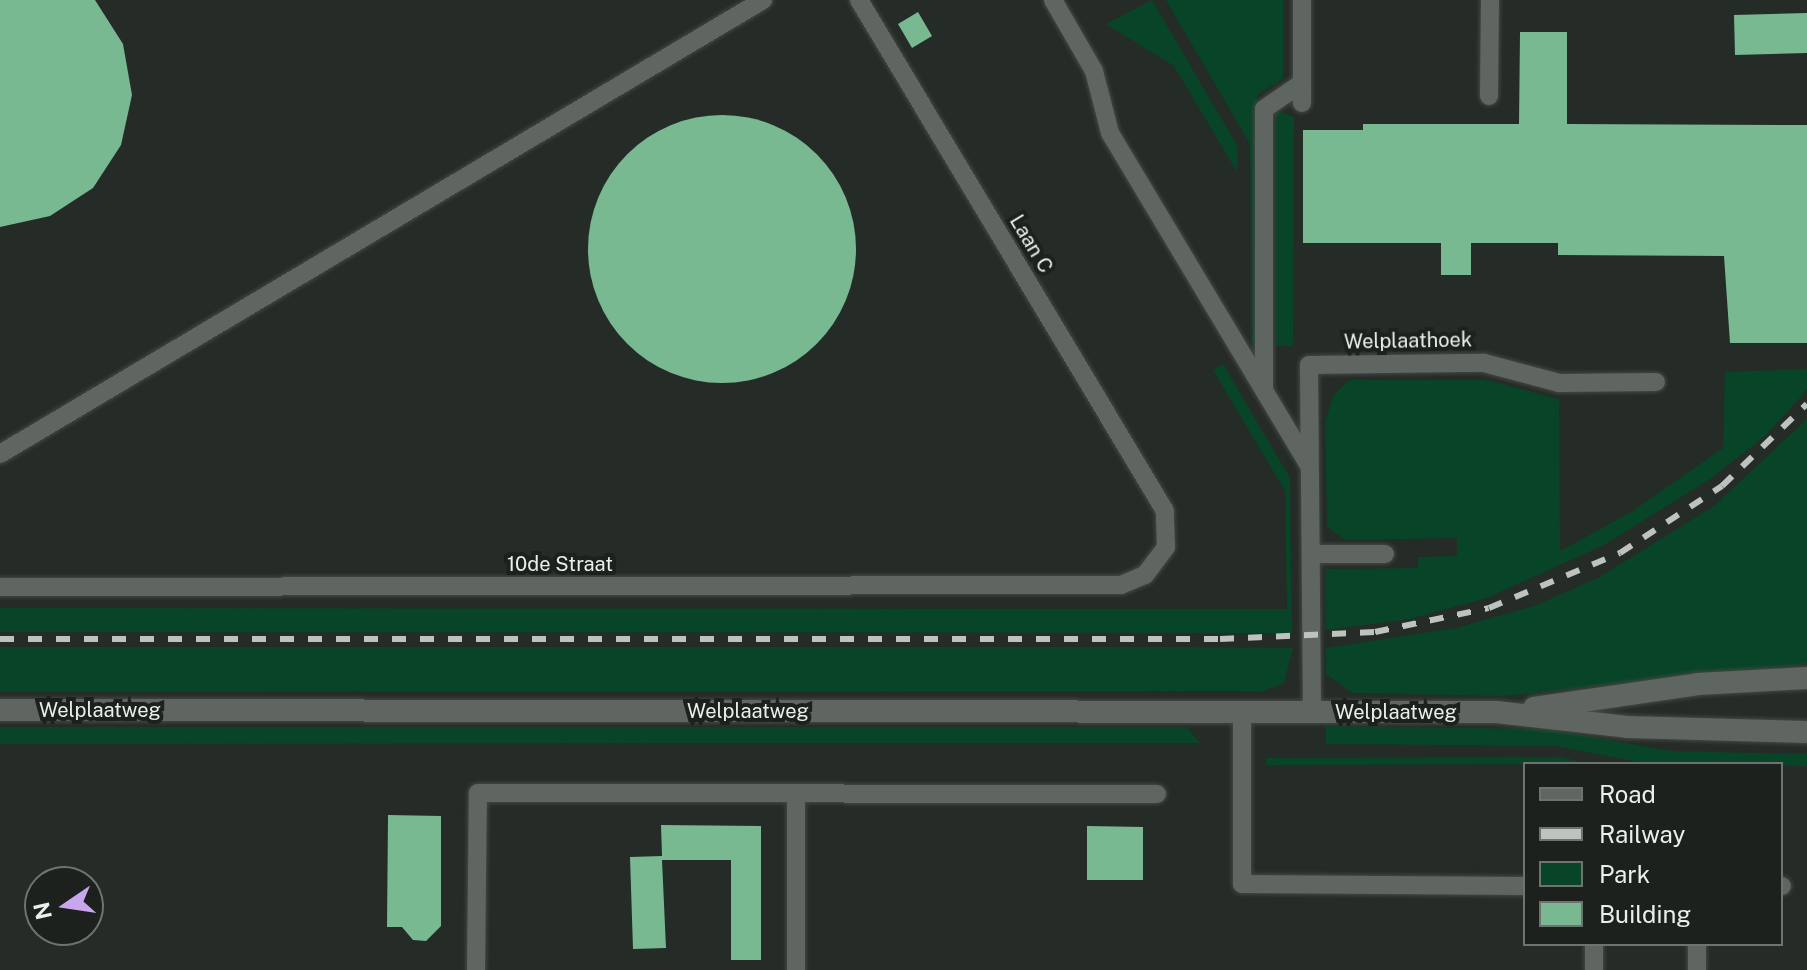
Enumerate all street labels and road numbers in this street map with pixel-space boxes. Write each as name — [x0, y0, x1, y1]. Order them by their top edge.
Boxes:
street label: Laan C — [1004, 211, 1058, 277]
street label: Welplaathoek — [1344, 328, 1472, 354]
street label: 10de Straat — [507, 552, 613, 576]
street label: Welplaatweg — [39, 698, 161, 722]
street label: Welplaatweg — [687, 699, 809, 723]
street label: Welplaatweg — [1335, 700, 1457, 724]

